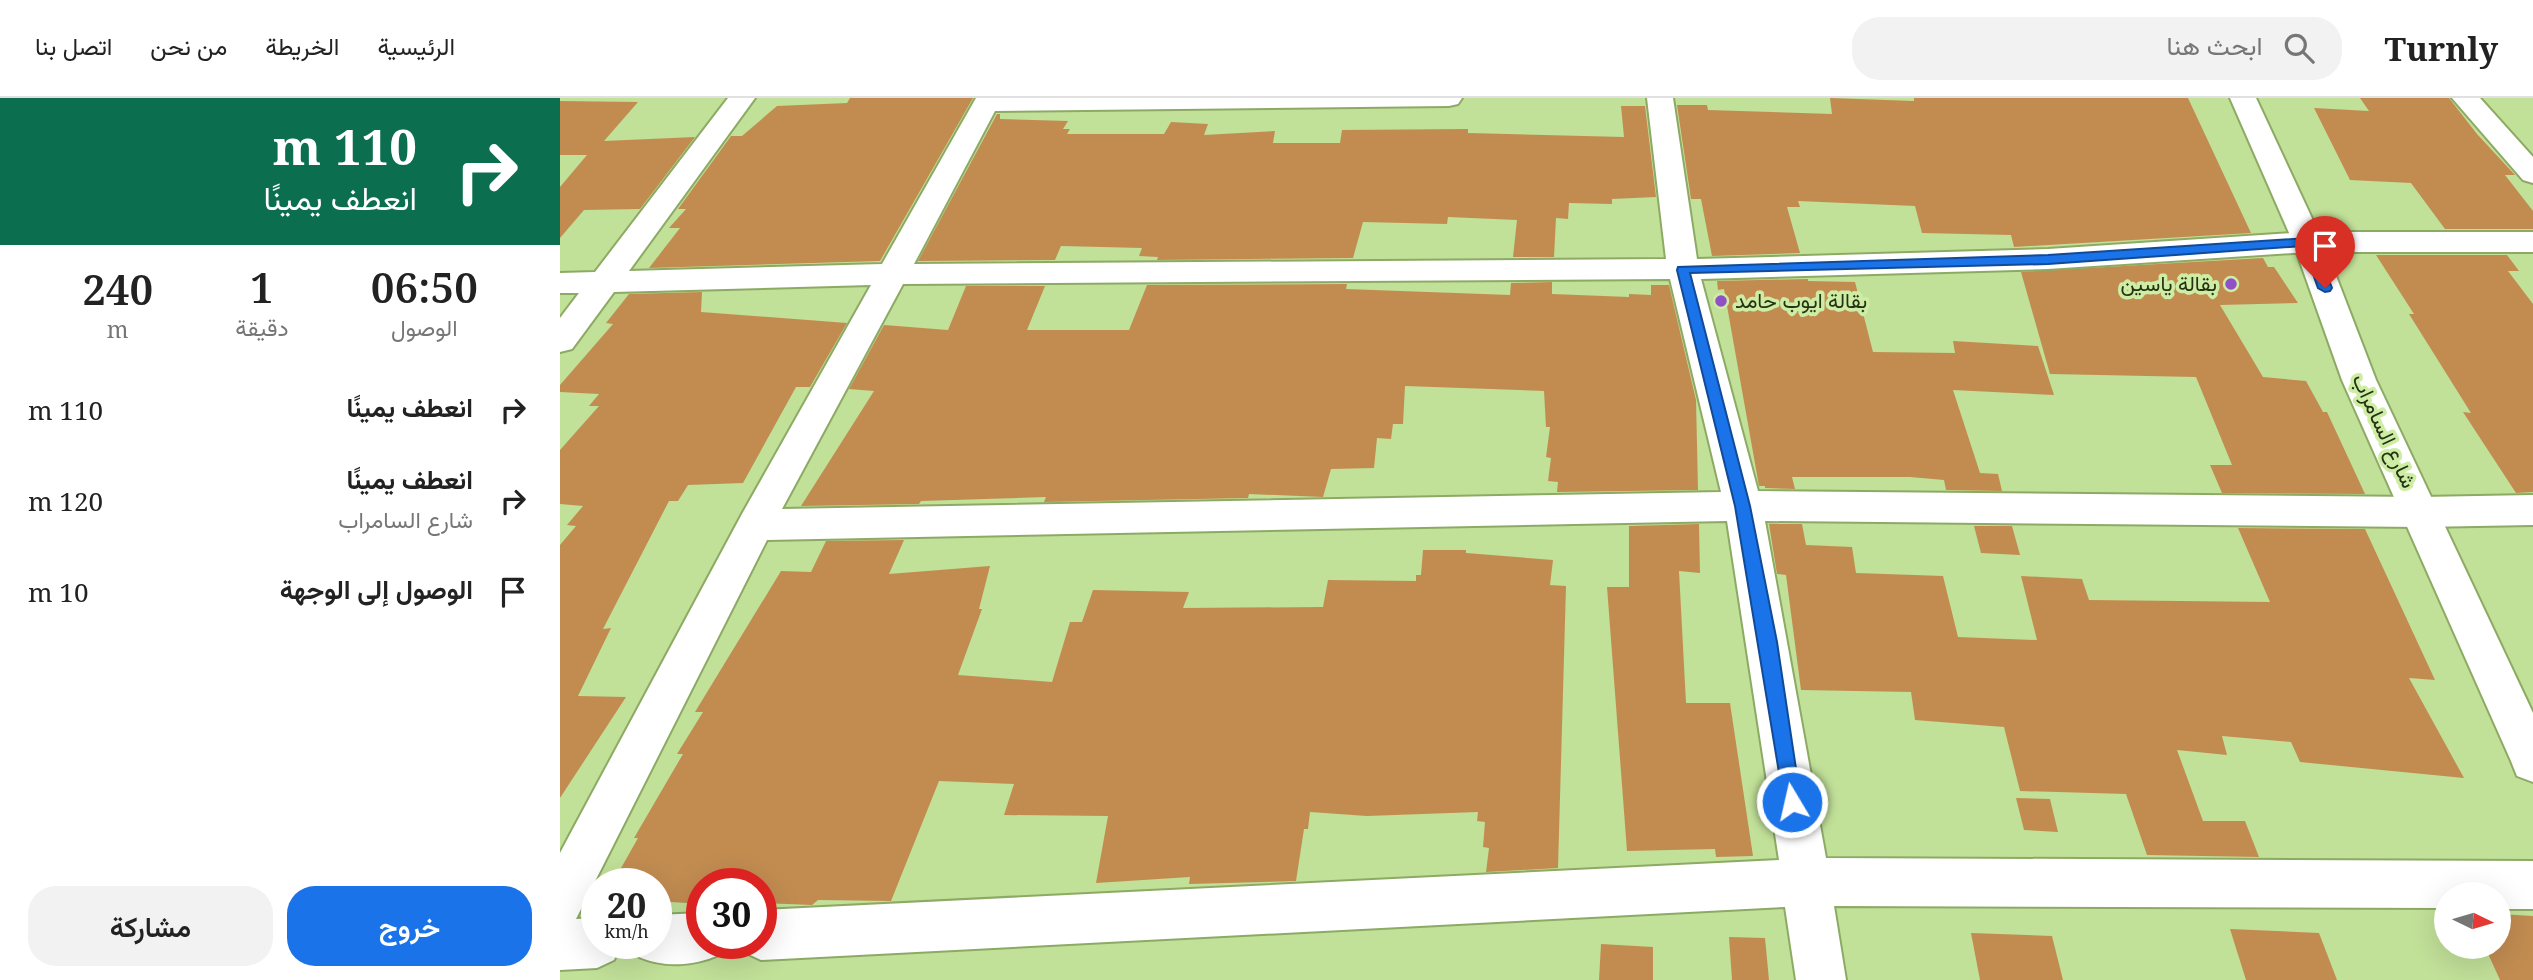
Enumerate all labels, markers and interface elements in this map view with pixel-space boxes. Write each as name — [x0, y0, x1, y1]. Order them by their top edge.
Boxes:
search box — [1852, 17, 2342, 80]
text: Turnly — [2384, 26, 2498, 71]
text: ابحث هنا — [2166, 27, 2262, 63]
text: اتصل بنا — [35, 29, 112, 62]
text: من نحن — [150, 29, 227, 62]
text: الخريطة — [265, 29, 339, 62]
text: الرئيسية — [377, 29, 455, 62]
icon: search — [2280, 29, 2318, 67]
text: 110 m — [273, 113, 417, 179]
icon: right — [441, 126, 532, 217]
text: انعطف يمينًا — [263, 176, 417, 219]
pin — [2295, 216, 2355, 288]
icon: arrive — [2306, 227, 2344, 265]
text: 1 — [250, 258, 274, 315]
text: 06:50 — [371, 258, 478, 315]
text: 240 — [82, 260, 153, 317]
place label: بقالة ياسين — [2120, 269, 2217, 297]
marker: بقالة ياسين — [2223, 276, 2239, 292]
place label: بقالة ايوب حامد — [1735, 286, 1867, 314]
marker: بقالة ايوب حامد — [1713, 293, 1729, 309]
text: دقيقة — [235, 311, 289, 343]
text: الوصول — [391, 311, 457, 343]
text: m — [107, 313, 129, 345]
street label: شارع السامراب — [2345, 369, 2424, 493]
text: انعطف يمينًا — [346, 389, 473, 425]
icon: right — [494, 391, 532, 429]
text: 110 m — [28, 392, 103, 428]
text: انعطف يمينًا — [346, 461, 473, 497]
icon: right — [494, 482, 532, 520]
text: 120 m — [28, 483, 103, 519]
text: شارع السامراب — [338, 503, 473, 535]
text: الوصول إلى الوجهة — [280, 571, 473, 607]
icon: arrive — [494, 573, 532, 611]
text: 10 m — [28, 574, 88, 610]
position arrow — [1755, 765, 1829, 839]
speed limit sign: 30 — [686, 868, 777, 959]
text: 20 — [607, 881, 646, 928]
north arrow — [2434, 882, 2511, 959]
map controls — [2434, 882, 2511, 959]
button: مشاركة — [28, 886, 273, 966]
button: خروج — [287, 886, 532, 966]
text: km/h — [604, 919, 649, 943]

